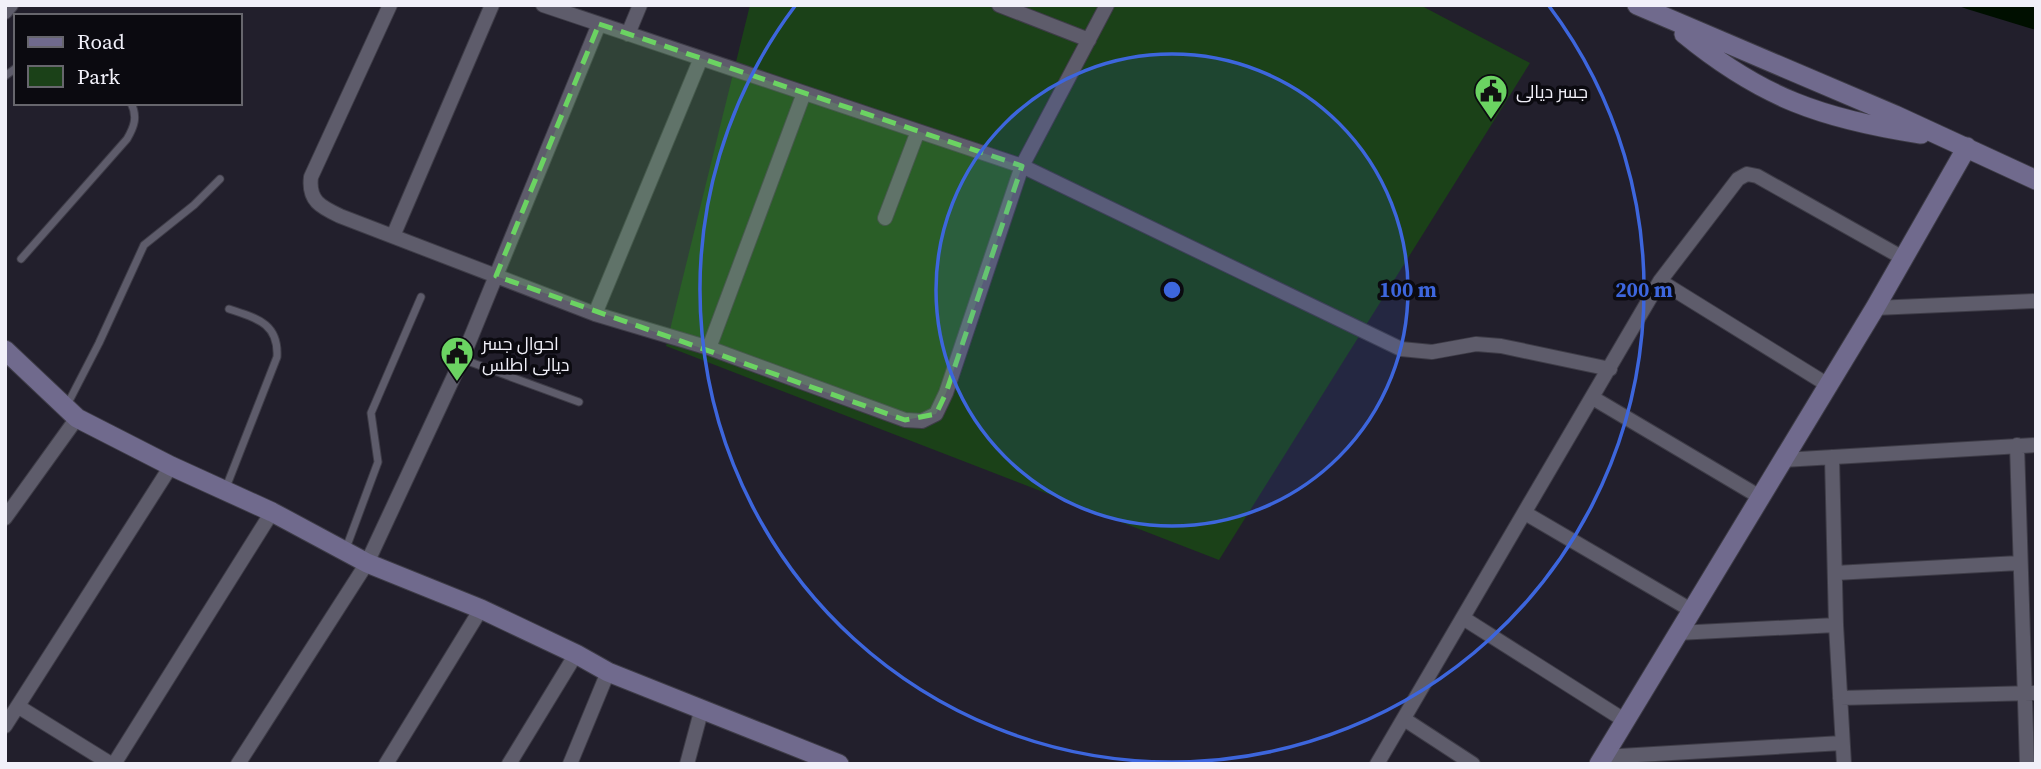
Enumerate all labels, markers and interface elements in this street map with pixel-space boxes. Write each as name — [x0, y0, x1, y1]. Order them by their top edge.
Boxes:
legend — [14, 14, 242, 105]
text: Road — [77, 27, 125, 56]
text: Park — [77, 62, 121, 91]
public building icon: جسر ديالى — [1472, 72, 1510, 121]
place label: جسر ديالى — [1516, 79, 1588, 104]
text: 100 m — [1379, 275, 1437, 304]
text: 200 m — [1615, 275, 1673, 304]
centre of rings — [1160, 278, 1184, 302]
place label: احوال جسر ديالى اطلس — [481, 331, 570, 377]
public building icon: احوال جسر ديالى اطلس — [438, 334, 476, 383]

